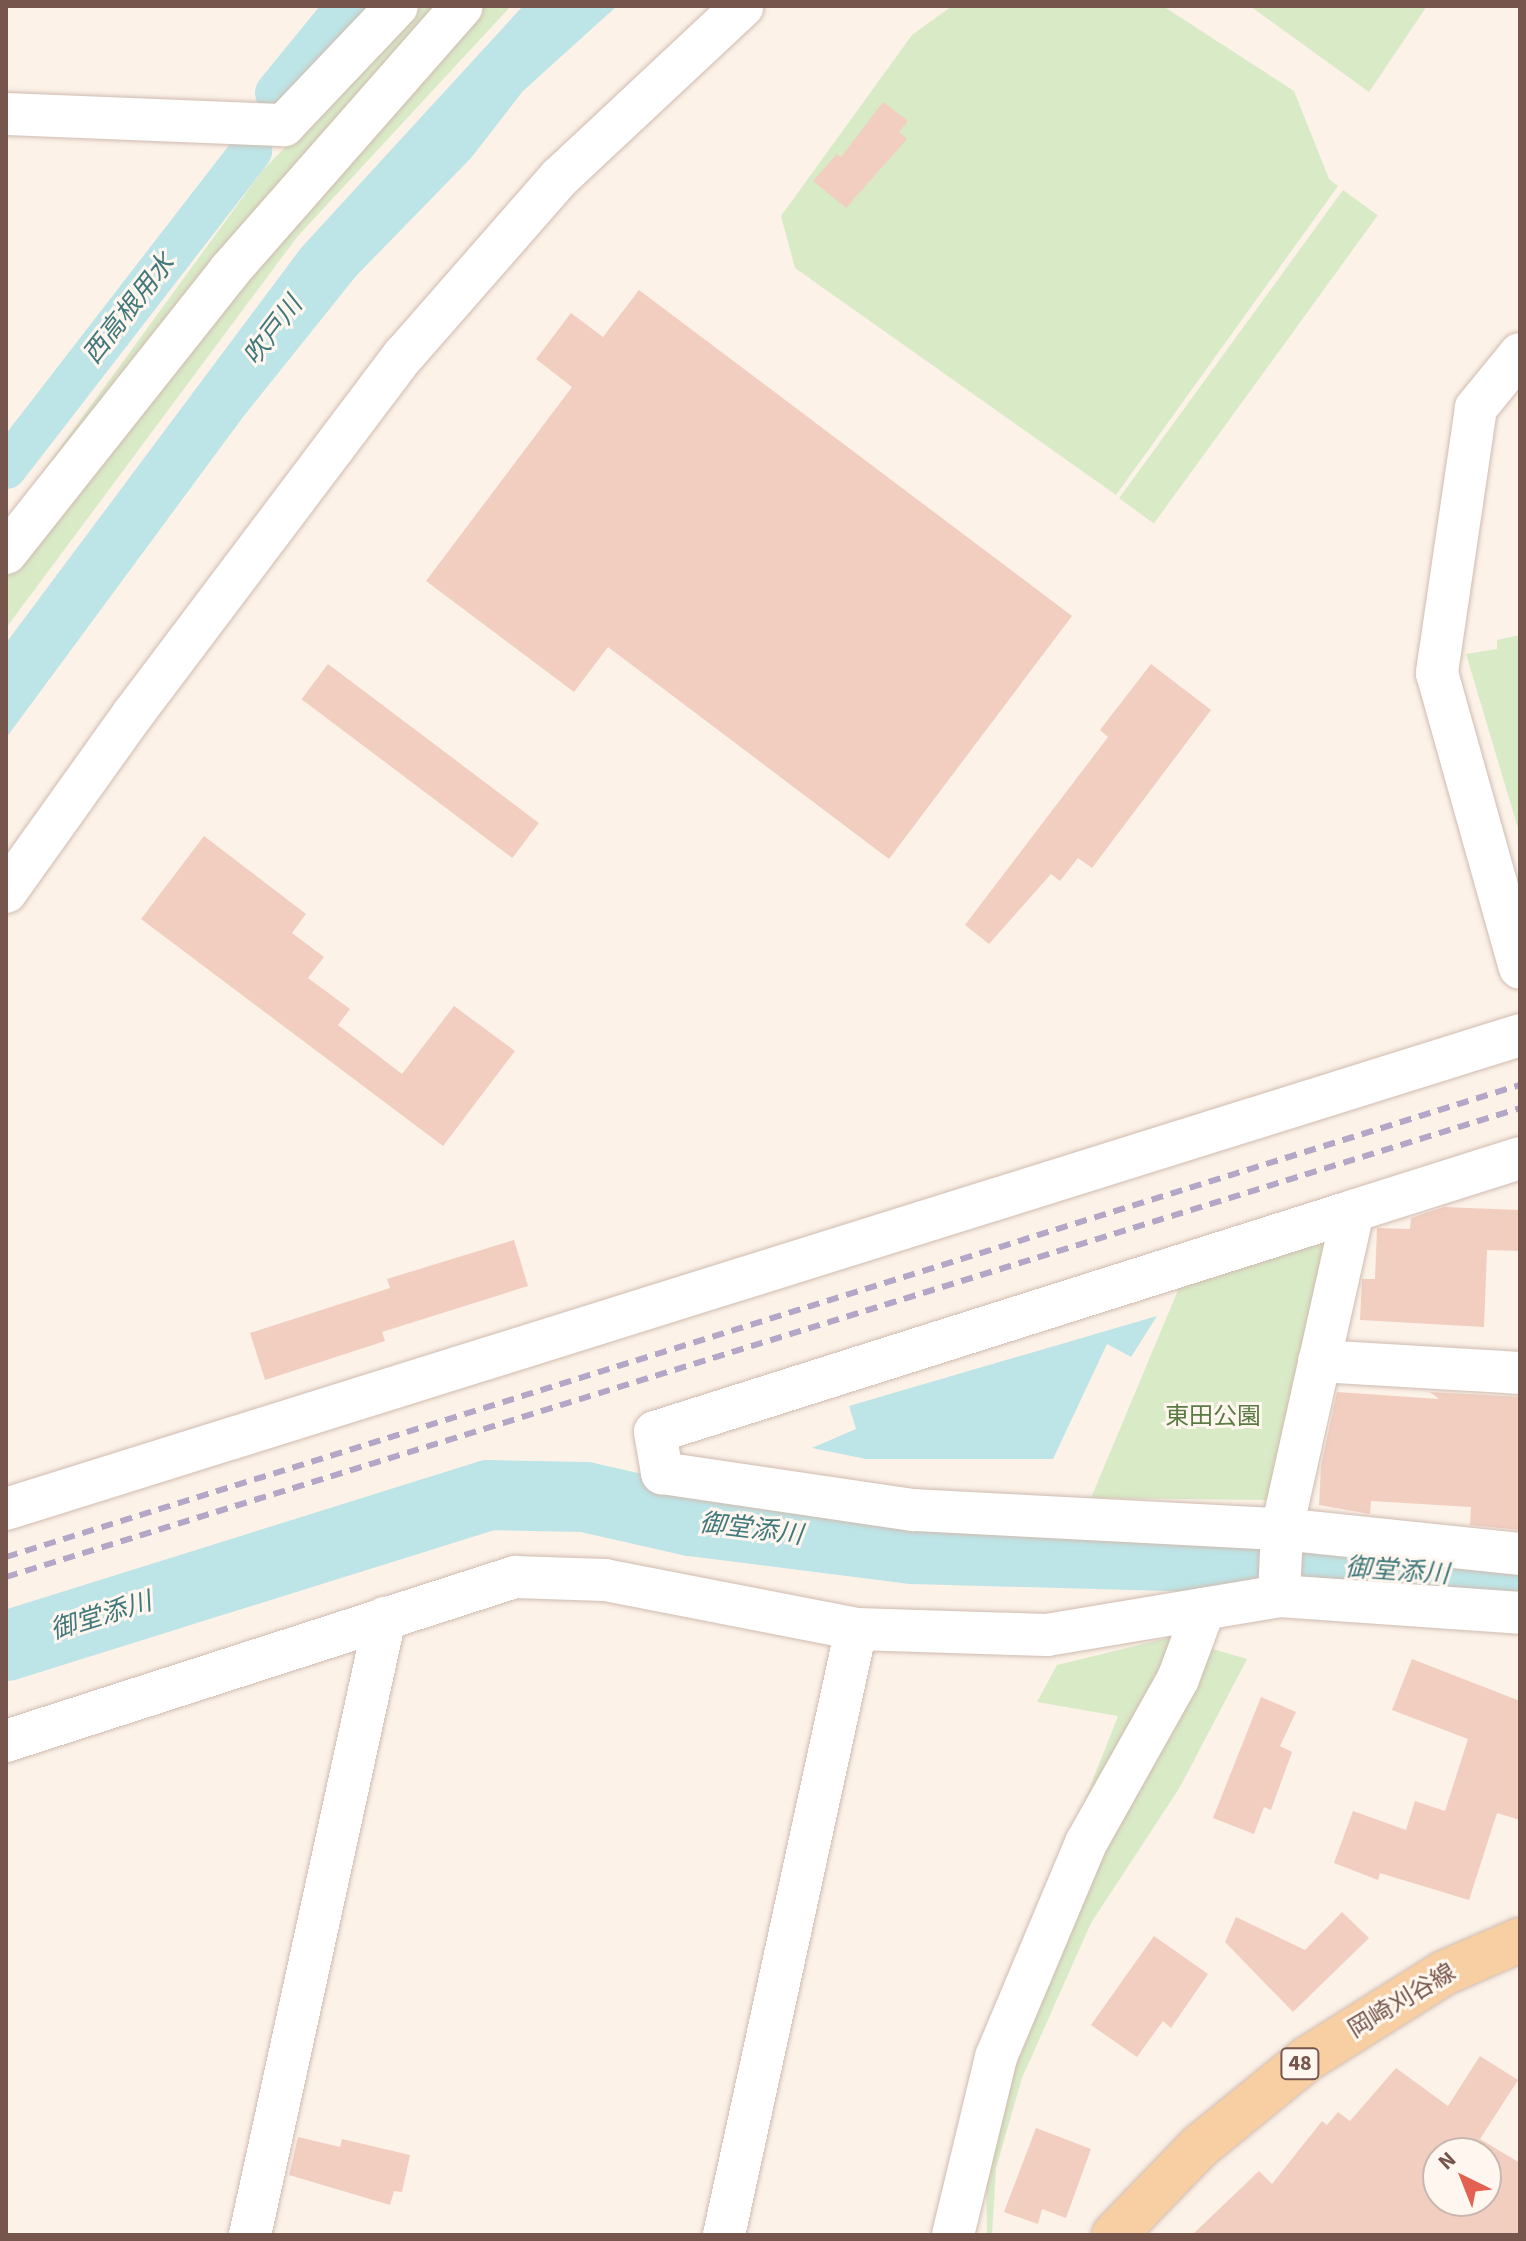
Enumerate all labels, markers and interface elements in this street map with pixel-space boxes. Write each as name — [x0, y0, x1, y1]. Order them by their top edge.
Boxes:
water label: 西高根用水 — [77, 248, 181, 370]
water label: 吹戸川 — [237, 290, 309, 372]
park label: 東田公園 — [1165, 1403, 1261, 1431]
water label: 御堂添川 — [697, 1507, 805, 1551]
water label: 御堂添川 — [1344, 1552, 1450, 1590]
water label: 御堂添川 — [47, 1586, 155, 1646]
street label: 岡崎刈谷線 — [1343, 1958, 1461, 2044]
road number: 48 — [1280, 2046, 1320, 2082]
north arrow — [1422, 2137, 1502, 2217]
text: N — [1431, 2144, 1463, 2178]

